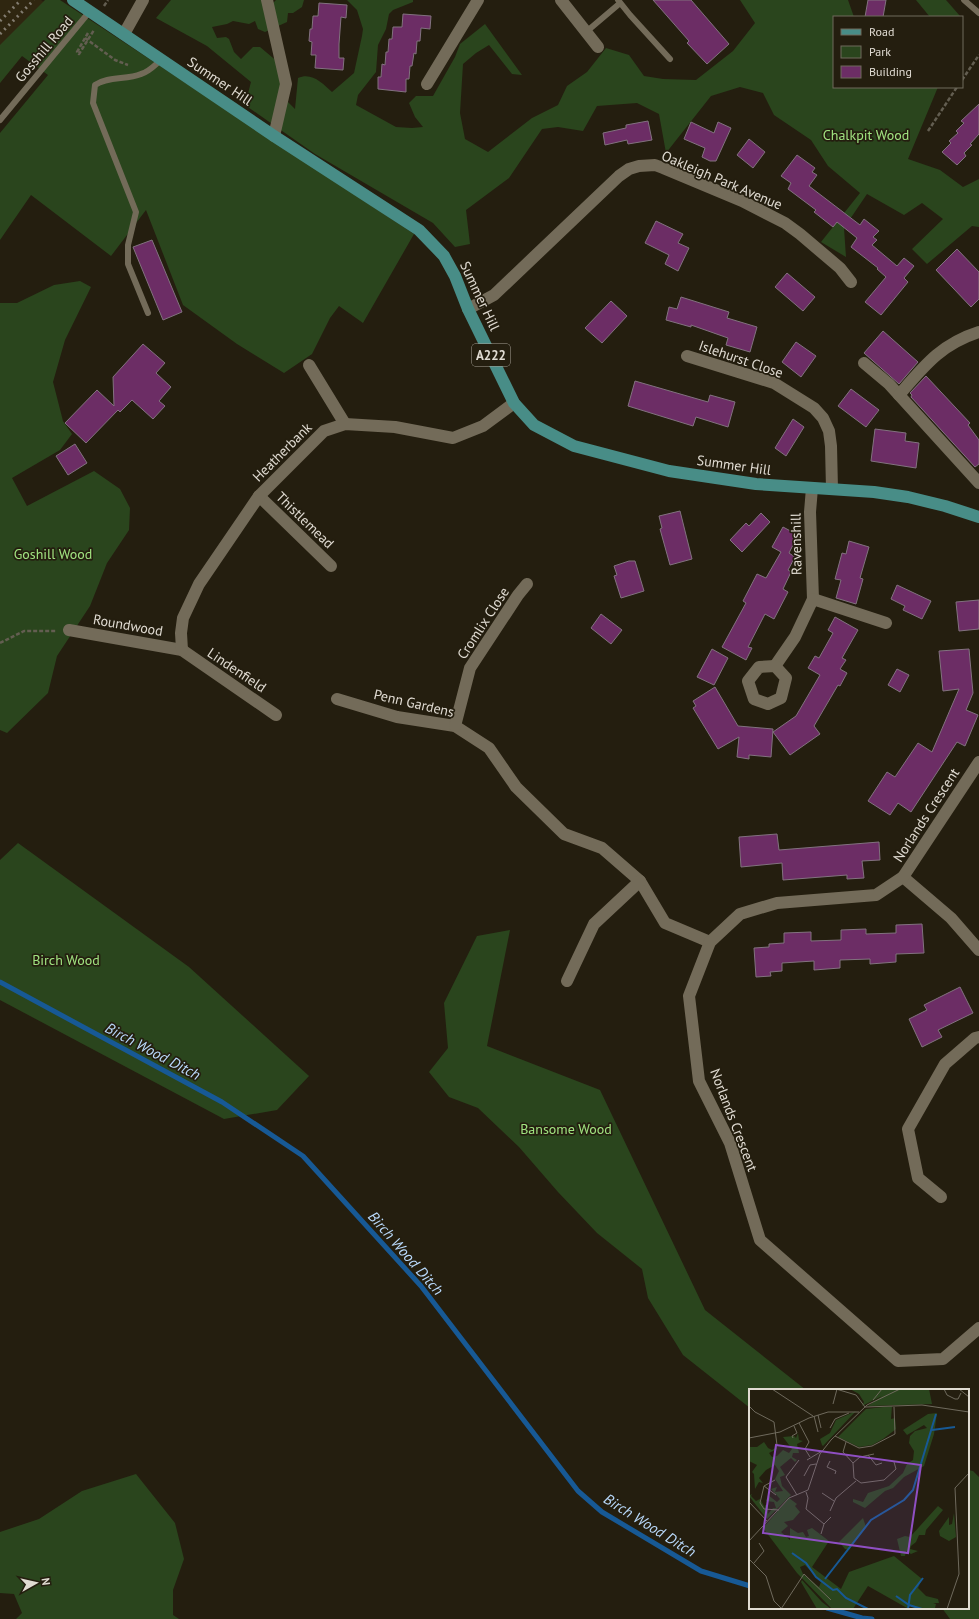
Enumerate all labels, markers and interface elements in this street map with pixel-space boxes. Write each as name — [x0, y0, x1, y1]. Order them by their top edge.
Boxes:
street label: Gosshill Road — [11, 12, 77, 86]
legend — [833, 16, 963, 88]
text: Road — [869, 24, 894, 39]
text: Park — [869, 44, 891, 59]
street label: Summer Hill — [184, 53, 256, 109]
text: Building — [869, 64, 912, 79]
park label: Chalkpit Wood — [823, 126, 909, 144]
street label: Oakleigh Park Avenue — [659, 146, 785, 214]
street label: Summer Hill — [456, 258, 504, 334]
street label: Islehurst Close — [696, 336, 786, 382]
road number: A222 — [472, 344, 510, 366]
street label: Heatherbank — [249, 418, 316, 485]
street label: Summer Hill — [696, 451, 772, 479]
street label: Thistlemead — [272, 488, 338, 552]
street label: Ravenshill — [786, 513, 806, 575]
park label: Goshill Wood — [14, 545, 92, 563]
street label: Cromlix Close — [453, 584, 513, 662]
street label: Roundwood — [92, 610, 164, 640]
street label: Lindenfield — [204, 644, 270, 696]
street label: Penn Gardens — [372, 685, 456, 721]
street label: Norlands Crescent — [889, 764, 963, 865]
park label: Birch Wood — [32, 951, 100, 969]
water label: Birch Wood Ditch — [102, 1018, 204, 1084]
street label: Norlands Crescent — [706, 1066, 762, 1174]
park label: Bansome Wood — [520, 1120, 612, 1138]
water label: Birch Wood Ditch — [364, 1207, 448, 1299]
inset map — [749, 1389, 969, 1609]
water label: Birch Wood Ditch — [600, 1489, 700, 1561]
north arrow — [16, 1563, 56, 1603]
text: N — [38, 1577, 53, 1586]

